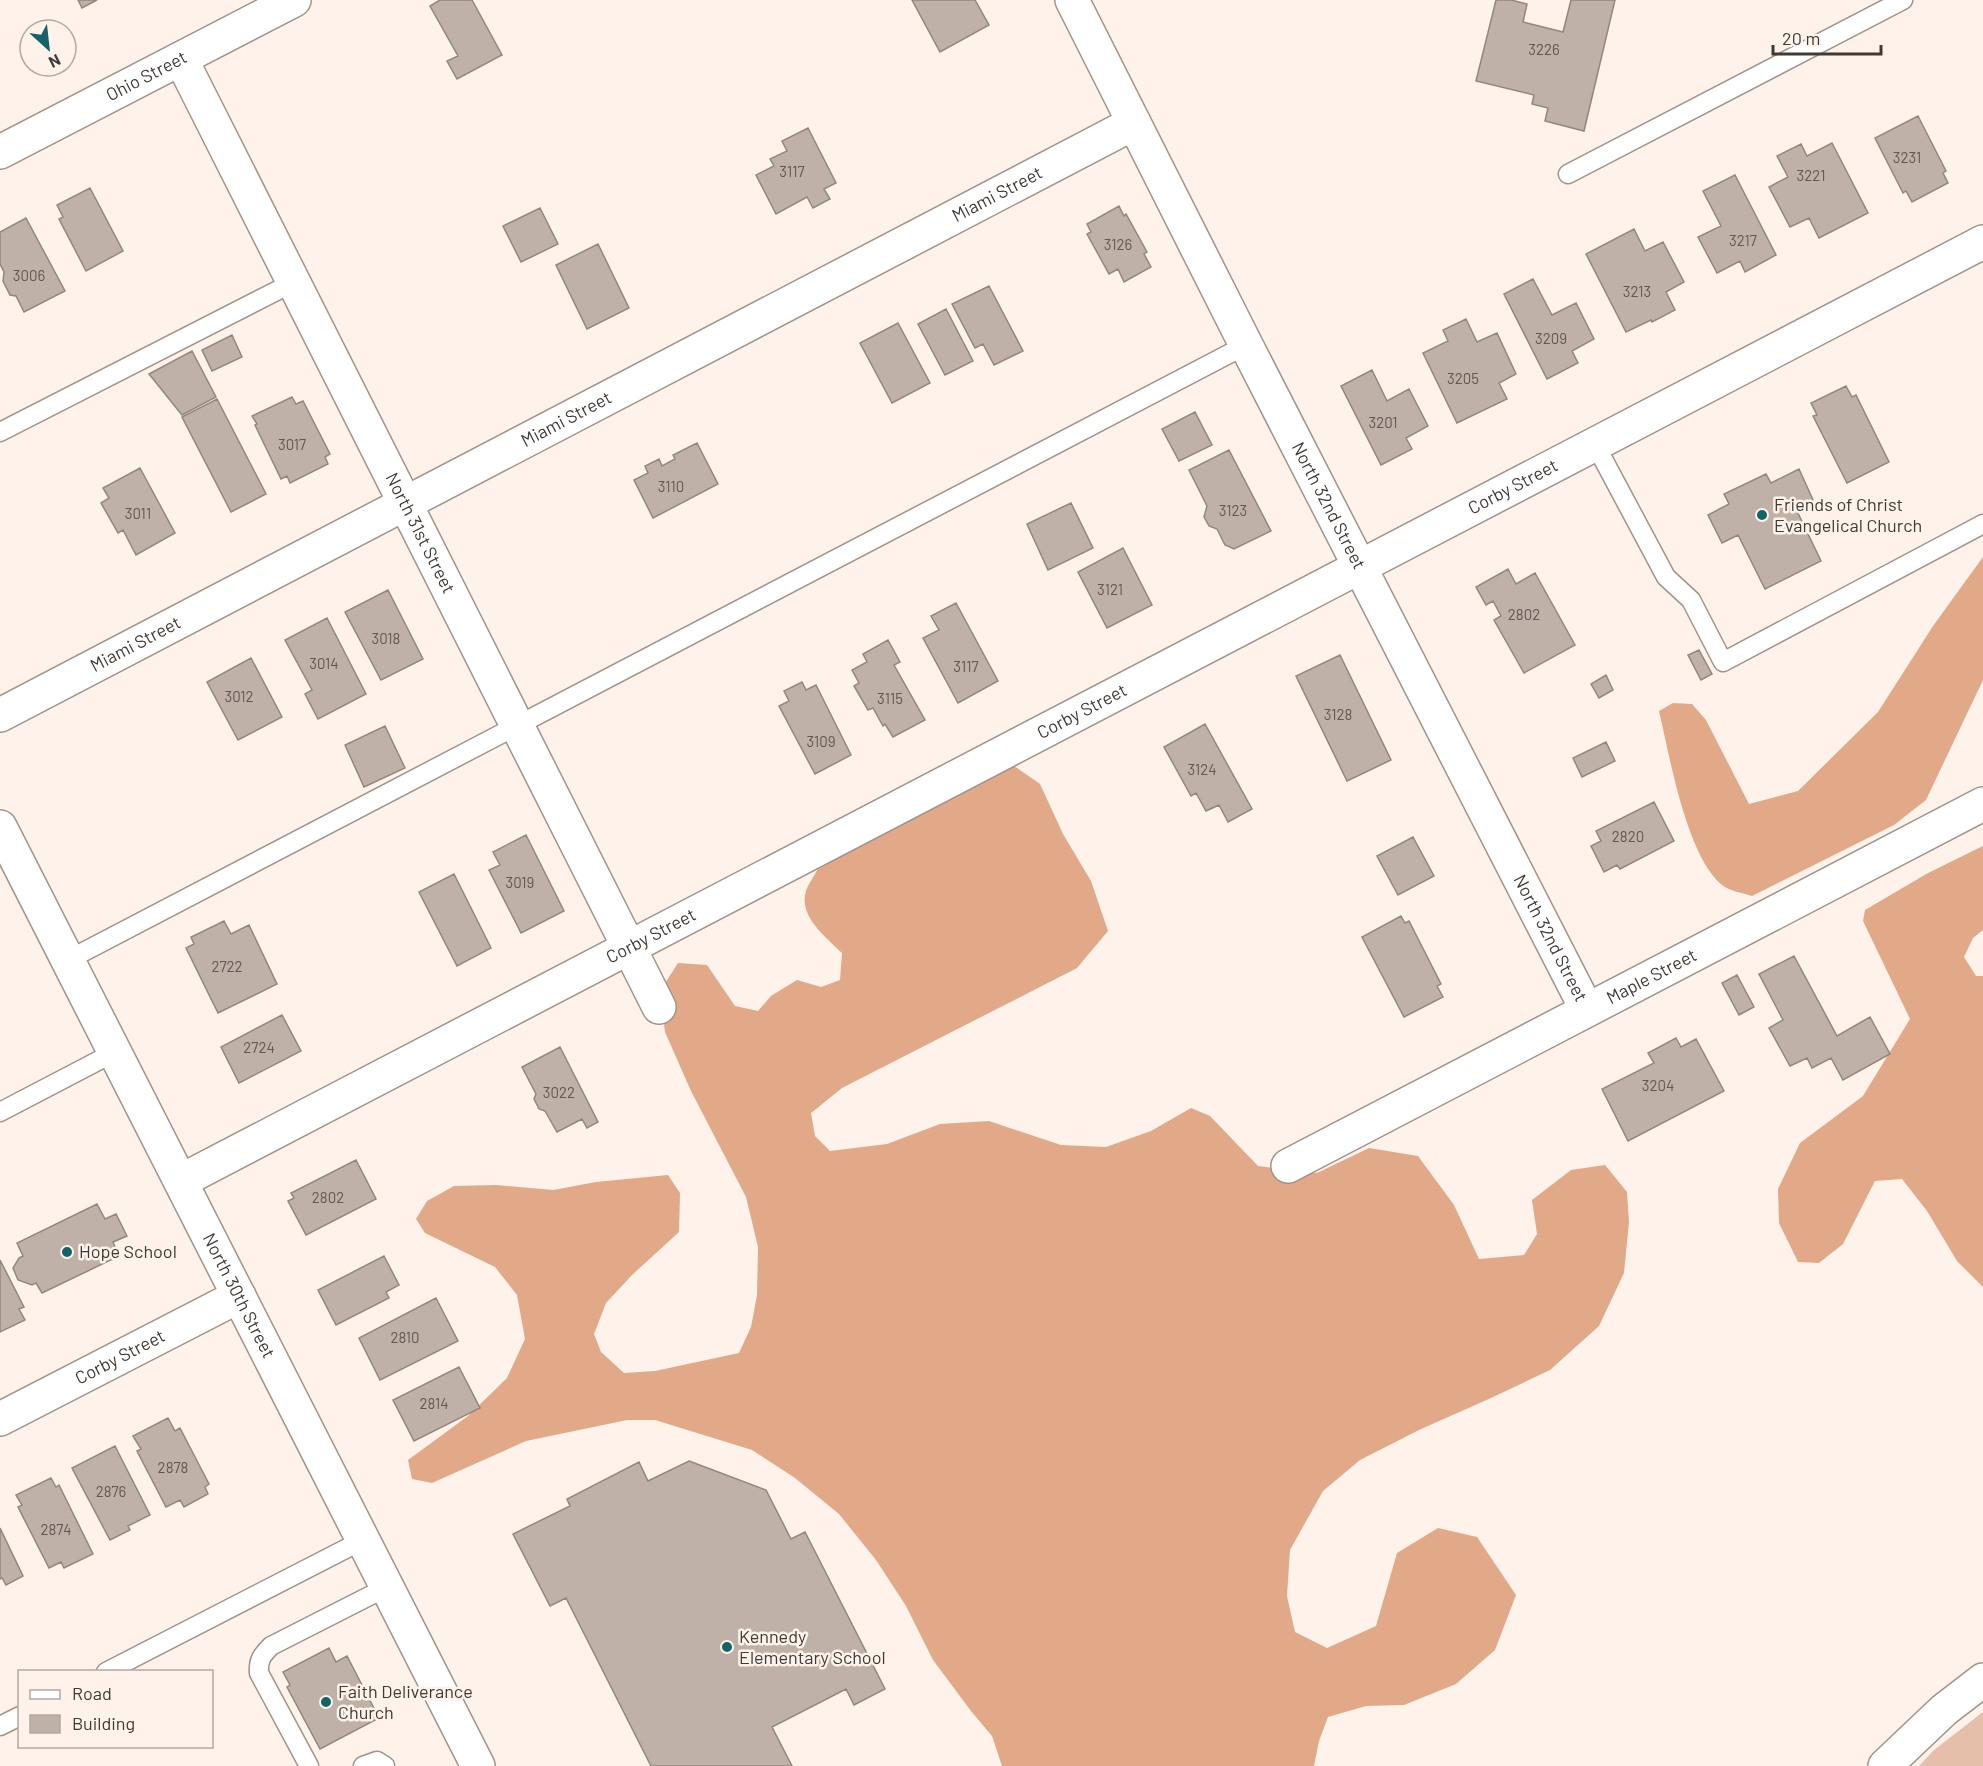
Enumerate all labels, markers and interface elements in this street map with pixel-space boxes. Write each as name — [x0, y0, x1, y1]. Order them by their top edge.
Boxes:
north arrow — [18, 18, 78, 78]
scale bar — [1773, 18, 1881, 56]
text: 20 m — [1782, 27, 1820, 49]
house number: 3226 — [1528, 40, 1560, 58]
street label: Ohio Street — [102, 45, 190, 105]
text: N — [46, 51, 64, 73]
house number: 3231 — [1893, 148, 1921, 166]
street label: Miami Street — [948, 161, 1046, 226]
house number: 3117 — [779, 162, 805, 180]
house number: 3221 — [1797, 166, 1825, 184]
house number: 3217 — [1729, 231, 1757, 249]
house number: 3126 — [1104, 235, 1132, 253]
house number: 3006 — [13, 266, 45, 284]
house number: 3213 — [1623, 282, 1651, 300]
house number: 3209 — [1535, 329, 1567, 347]
house number: 3205 — [1447, 369, 1479, 387]
street label: Miami Street — [517, 386, 615, 451]
house number: 3201 — [1368, 413, 1398, 431]
house number: 3017 — [278, 435, 306, 453]
street label: North 32nd Street — [1288, 438, 1371, 572]
street label: Corby Street — [1464, 454, 1561, 518]
street label: North 31st Street — [381, 469, 461, 597]
house number: 3110 — [658, 477, 684, 495]
place label: Friends of Christ Evangelical Church — [1774, 493, 1922, 536]
house number: 3123 — [1219, 501, 1247, 519]
house number: 3011 — [125, 504, 151, 522]
marker: Friends of Christ Evangelical Church — [1755, 508, 1769, 522]
house number: 3121 — [1097, 580, 1123, 598]
house number: 2802 — [1508, 605, 1540, 623]
street label: Miami Street — [86, 611, 184, 676]
house number: 3018 — [372, 629, 400, 647]
house number: 3014 — [309, 654, 339, 672]
house number: 3117 — [953, 657, 979, 675]
street label: Corby Street — [1033, 678, 1130, 743]
house number: 3012 — [224, 687, 254, 705]
house number: 3115 — [877, 689, 903, 707]
house number: 3128 — [1324, 705, 1352, 723]
house number: 3109 — [806, 732, 836, 750]
house number: 3124 — [1187, 760, 1217, 778]
house number: 2820 — [1612, 827, 1644, 845]
street label: North 32nd Street — [1509, 870, 1593, 1005]
house number: 3019 — [506, 873, 534, 891]
street label: Corby Street — [602, 903, 699, 968]
street label: Maple Street — [1602, 943, 1700, 1008]
house number: 2722 — [211, 957, 243, 975]
house number: 2724 — [243, 1038, 275, 1056]
house number: 3204 — [1642, 1076, 1674, 1094]
house number: 3022 — [543, 1083, 575, 1101]
house number: 2802 — [312, 1188, 344, 1206]
street label: North 30th Street — [199, 1229, 280, 1361]
place label: Hope School — [79, 1240, 177, 1262]
marker: Hope School — [60, 1245, 74, 1259]
street label: Corby Street — [71, 1324, 168, 1389]
house number: 2810 — [390, 1328, 420, 1346]
house number: 2814 — [420, 1394, 448, 1412]
house number: 2878 — [158, 1458, 188, 1476]
house number: 2876 — [96, 1482, 126, 1500]
house number: 2874 — [40, 1520, 72, 1538]
place label: Kennedy Elementary School — [739, 1625, 886, 1668]
marker: Kennedy Elementary School — [720, 1640, 734, 1654]
legend — [18, 1670, 213, 1748]
place label: Faith Deliverance Church — [338, 1680, 473, 1723]
text: Road — [72, 1682, 112, 1704]
marker: Faith Deliverance Church — [319, 1695, 333, 1709]
text: Building — [72, 1712, 135, 1734]

